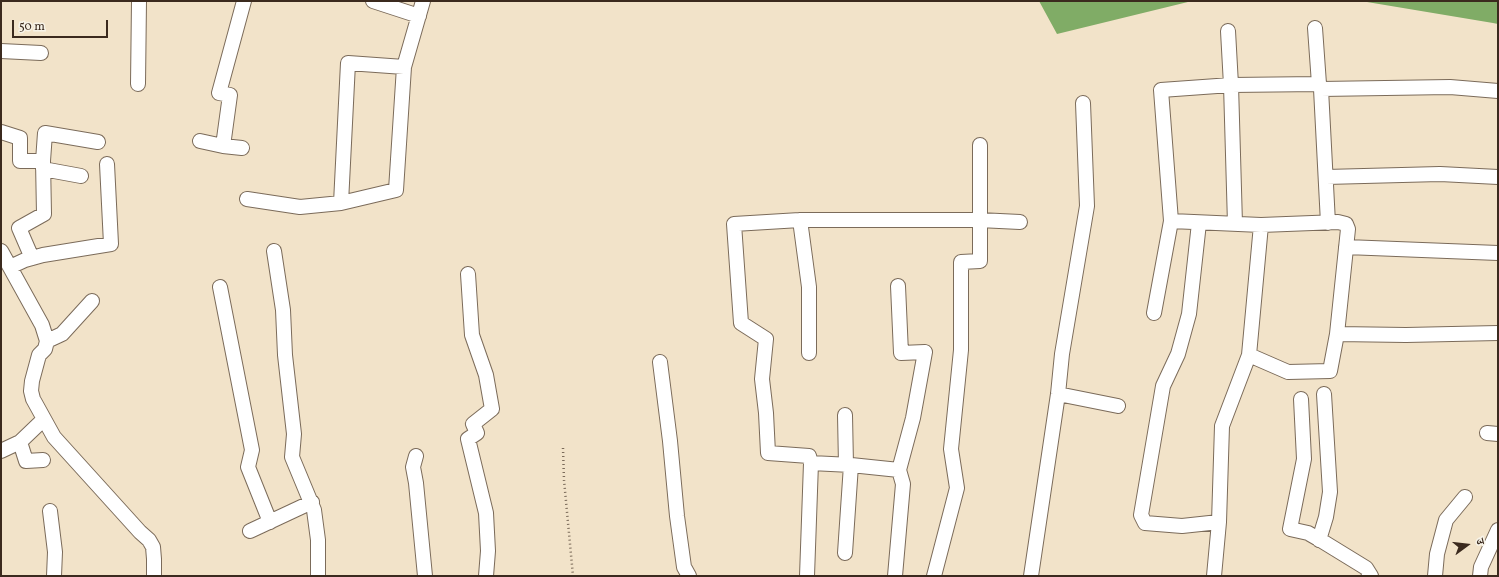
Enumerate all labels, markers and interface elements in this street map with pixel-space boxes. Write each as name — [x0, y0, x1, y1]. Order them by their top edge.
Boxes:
scale bar — [14, 12, 110, 38]
text: 50 m — [19, 19, 45, 35]
north arrow — [1447, 525, 1487, 565]
text: उ — [1471, 537, 1487, 546]

